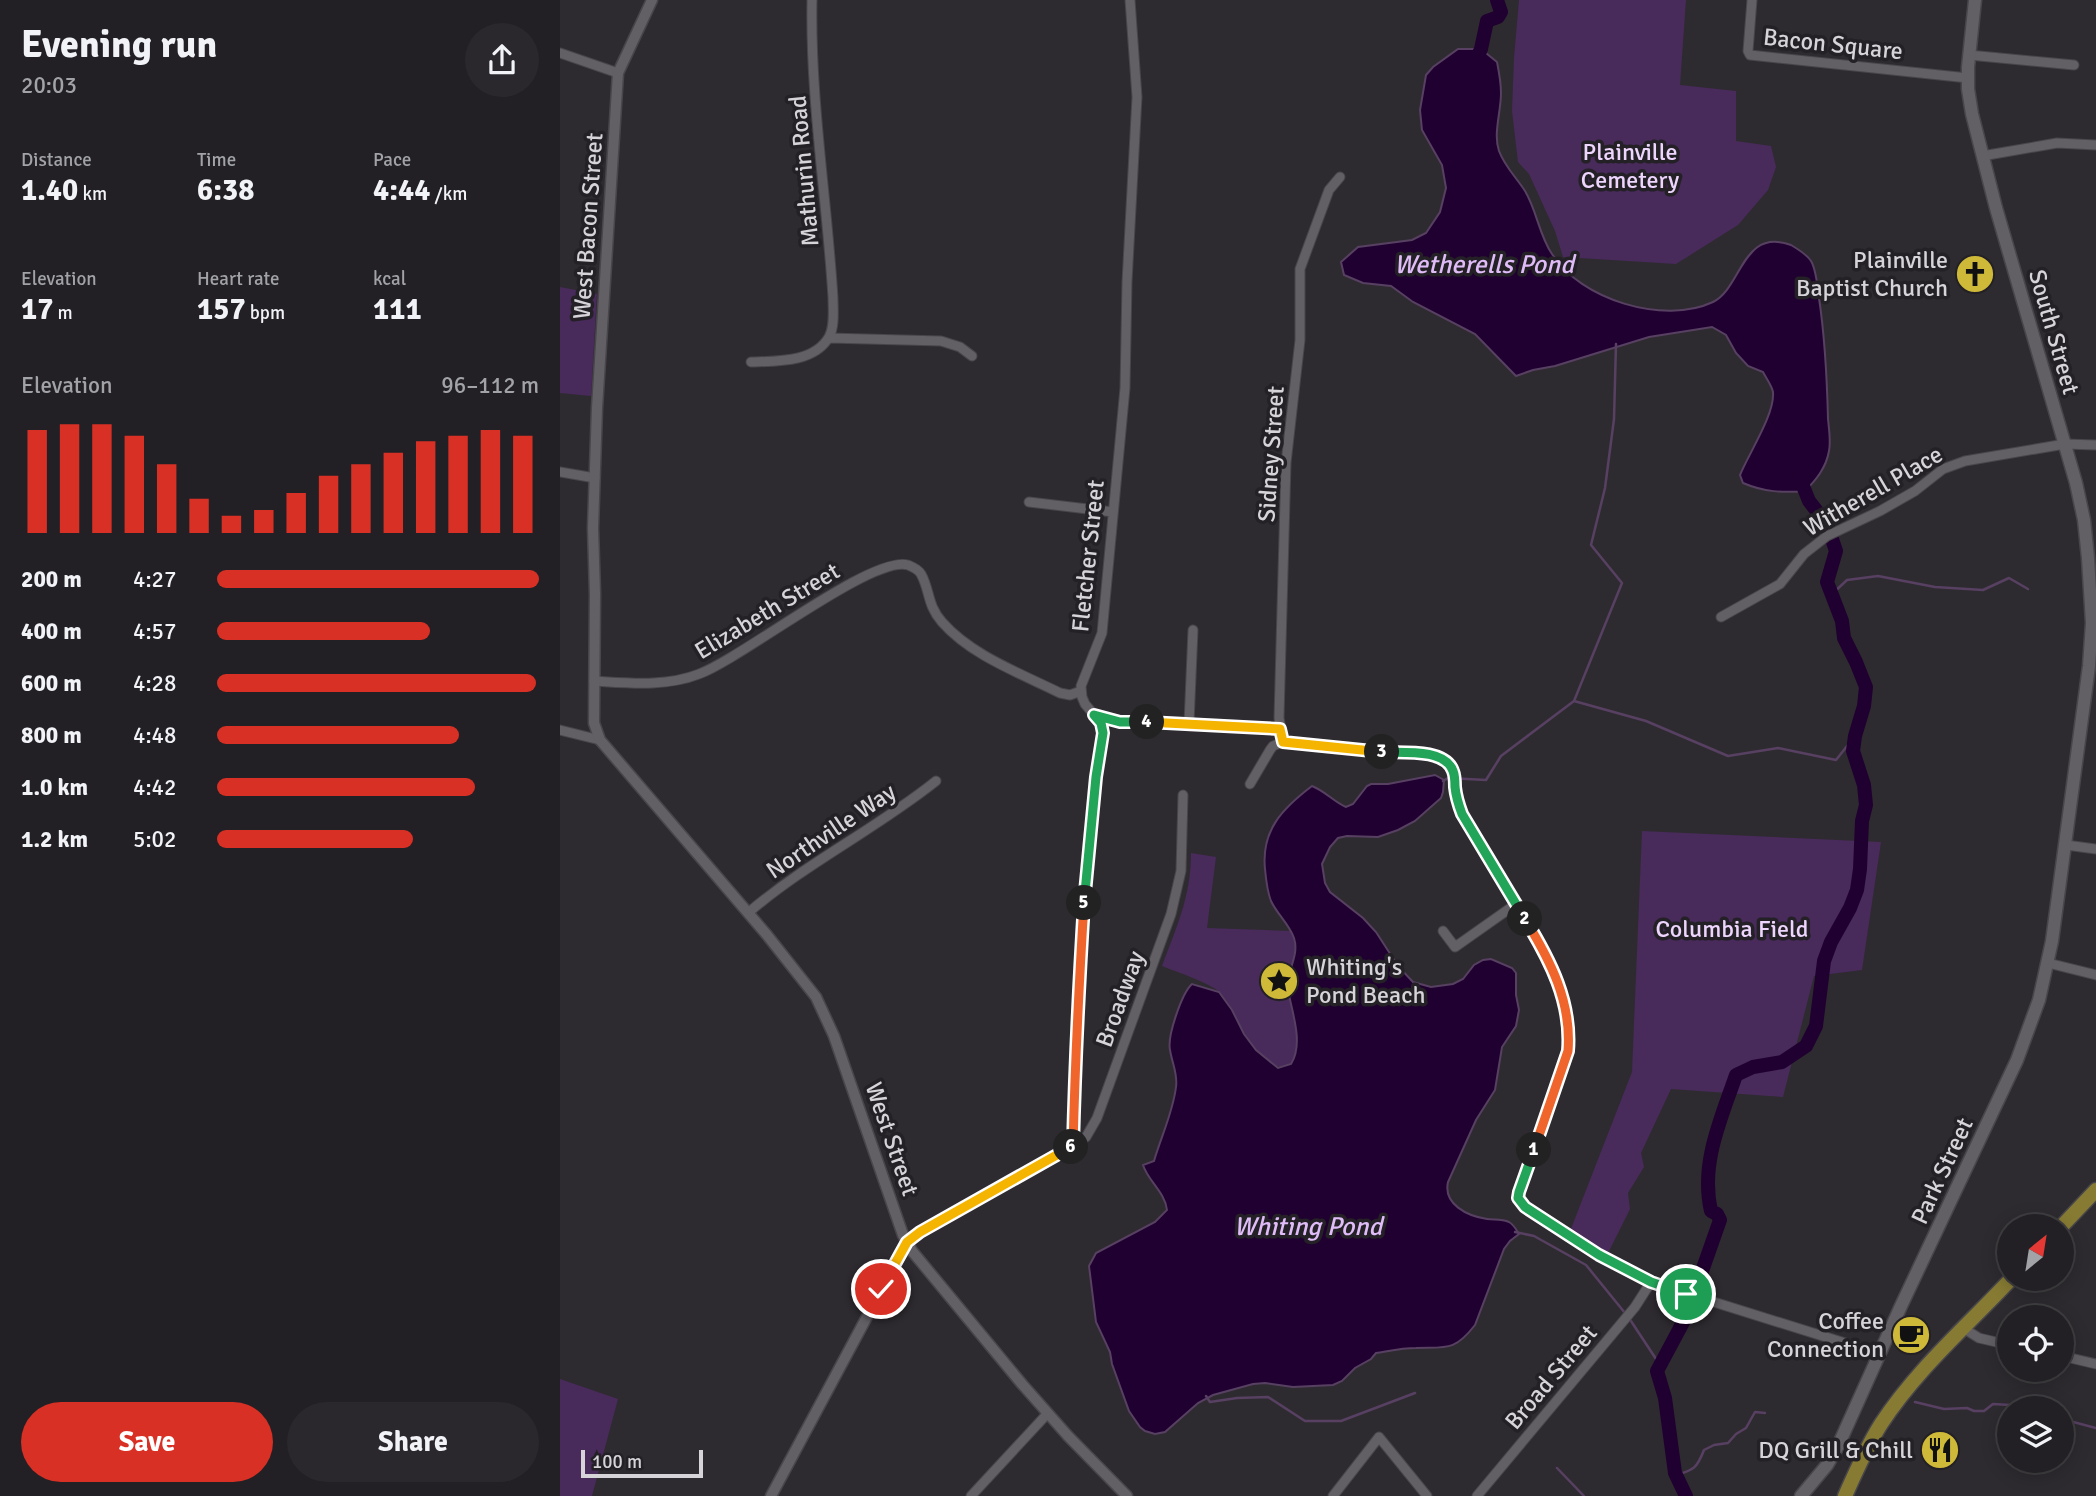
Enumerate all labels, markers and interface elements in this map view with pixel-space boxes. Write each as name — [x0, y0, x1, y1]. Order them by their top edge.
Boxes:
text: Evening run — [21, 21, 217, 68]
street label: Bacon Square — [1762, 22, 1904, 66]
button: share — [465, 23, 539, 97]
text: 20:03 — [21, 71, 77, 100]
street label: Mathurin Road — [782, 94, 826, 248]
street label: West Bacon Street — [567, 132, 609, 320]
park label: Plainville Cemetery — [1581, 137, 1679, 195]
text: Distance — [21, 148, 92, 172]
text: Time — [197, 148, 236, 172]
text: Pace — [373, 148, 411, 172]
text: 1.40 — [21, 172, 78, 209]
text: 6:38 — [197, 172, 254, 209]
text: 4:44 — [373, 172, 430, 209]
text: km — [78, 182, 107, 206]
text: /km — [430, 182, 467, 206]
place label: Plainville Baptist Church — [1796, 245, 1948, 303]
water label: Wetherells Pond — [1394, 249, 1577, 281]
church icon: Plainville Baptist Church — [1954, 253, 1996, 295]
street label: South Street — [2022, 266, 2086, 398]
text: Elevation — [21, 267, 97, 291]
text: Heart rate — [197, 267, 279, 291]
text: kcal — [373, 267, 406, 291]
text: 17 — [21, 291, 53, 328]
text: 157 — [197, 291, 246, 328]
text: 111 — [373, 291, 422, 328]
text: m — [53, 301, 73, 325]
text: bpm — [246, 301, 285, 325]
text: Elevation — [21, 371, 113, 400]
text: 96–112 m — [441, 371, 539, 400]
street label: Sidney Street — [1251, 385, 1291, 523]
street label: Witherell Place — [1798, 439, 1948, 543]
street label: Fletcher Street — [1065, 479, 1111, 633]
street label: Elizabeth Street — [689, 556, 845, 666]
text: 200 m — [21, 565, 82, 594]
text: 4:27 — [133, 565, 176, 594]
text: 400 m — [21, 617, 82, 646]
text: 4:57 — [133, 617, 176, 646]
text: 600 m — [21, 669, 82, 698]
text: 4:28 — [133, 669, 176, 698]
pin: 4 — [1130, 704, 1164, 740]
text: 4 — [1141, 709, 1152, 733]
text: 800 m — [21, 721, 82, 750]
text: 4:48 — [133, 721, 176, 750]
pin: 3 — [1364, 734, 1400, 770]
text: 3 — [1376, 739, 1387, 763]
text: 1.0 km — [21, 773, 88, 802]
text: 4:42 — [133, 773, 176, 802]
street label: Northville Way — [760, 777, 902, 885]
text: 1.2 km — [21, 825, 88, 854]
text: 5:02 — [133, 825, 176, 854]
pin: 5 — [1066, 886, 1102, 920]
text: 5 — [1078, 890, 1089, 914]
pin: 2 — [1508, 902, 1542, 936]
text: 2 — [1519, 906, 1530, 930]
park label: Columbia Field — [1655, 914, 1809, 944]
street label: Broadway — [1089, 947, 1151, 1051]
place label: Whiting's Pond Beach — [1306, 952, 1426, 1010]
place icon: Whiting's Pond Beach — [1258, 960, 1300, 1002]
street label: West Street — [859, 1078, 925, 1200]
street label: Park Street — [1904, 1113, 1980, 1229]
pin: 6 — [1054, 1130, 1088, 1164]
pin: 1 — [1516, 1132, 1552, 1168]
text: 6 — [1065, 1134, 1076, 1158]
text: 1 — [1528, 1137, 1539, 1161]
water label: Whiting Pond — [1234, 1211, 1386, 1243]
north arrow — [1997, 1214, 2074, 1292]
map controls — [1997, 1214, 2074, 1473]
pin — [851, 1259, 911, 1319]
pin — [1656, 1264, 1716, 1324]
icon: check — [862, 1270, 900, 1308]
icon: arrive — [1667, 1275, 1705, 1313]
button: locate — [1997, 1305, 2074, 1382]
place label: Coffee Connection — [1767, 1306, 1884, 1364]
cafe icon: Coffee Connection — [1890, 1314, 1932, 1356]
street label: Broad Street — [1498, 1318, 1604, 1436]
button: layers — [1997, 1396, 2074, 1473]
button: Save — [21, 1402, 273, 1482]
button: Share — [287, 1402, 539, 1482]
restaurant icon: DQ Grill & Chill — [1919, 1429, 1961, 1471]
place label: DQ Grill & Chill — [1758, 1435, 1913, 1465]
scale bar — [581, 1447, 704, 1479]
text: 100 m — [592, 1450, 642, 1474]

